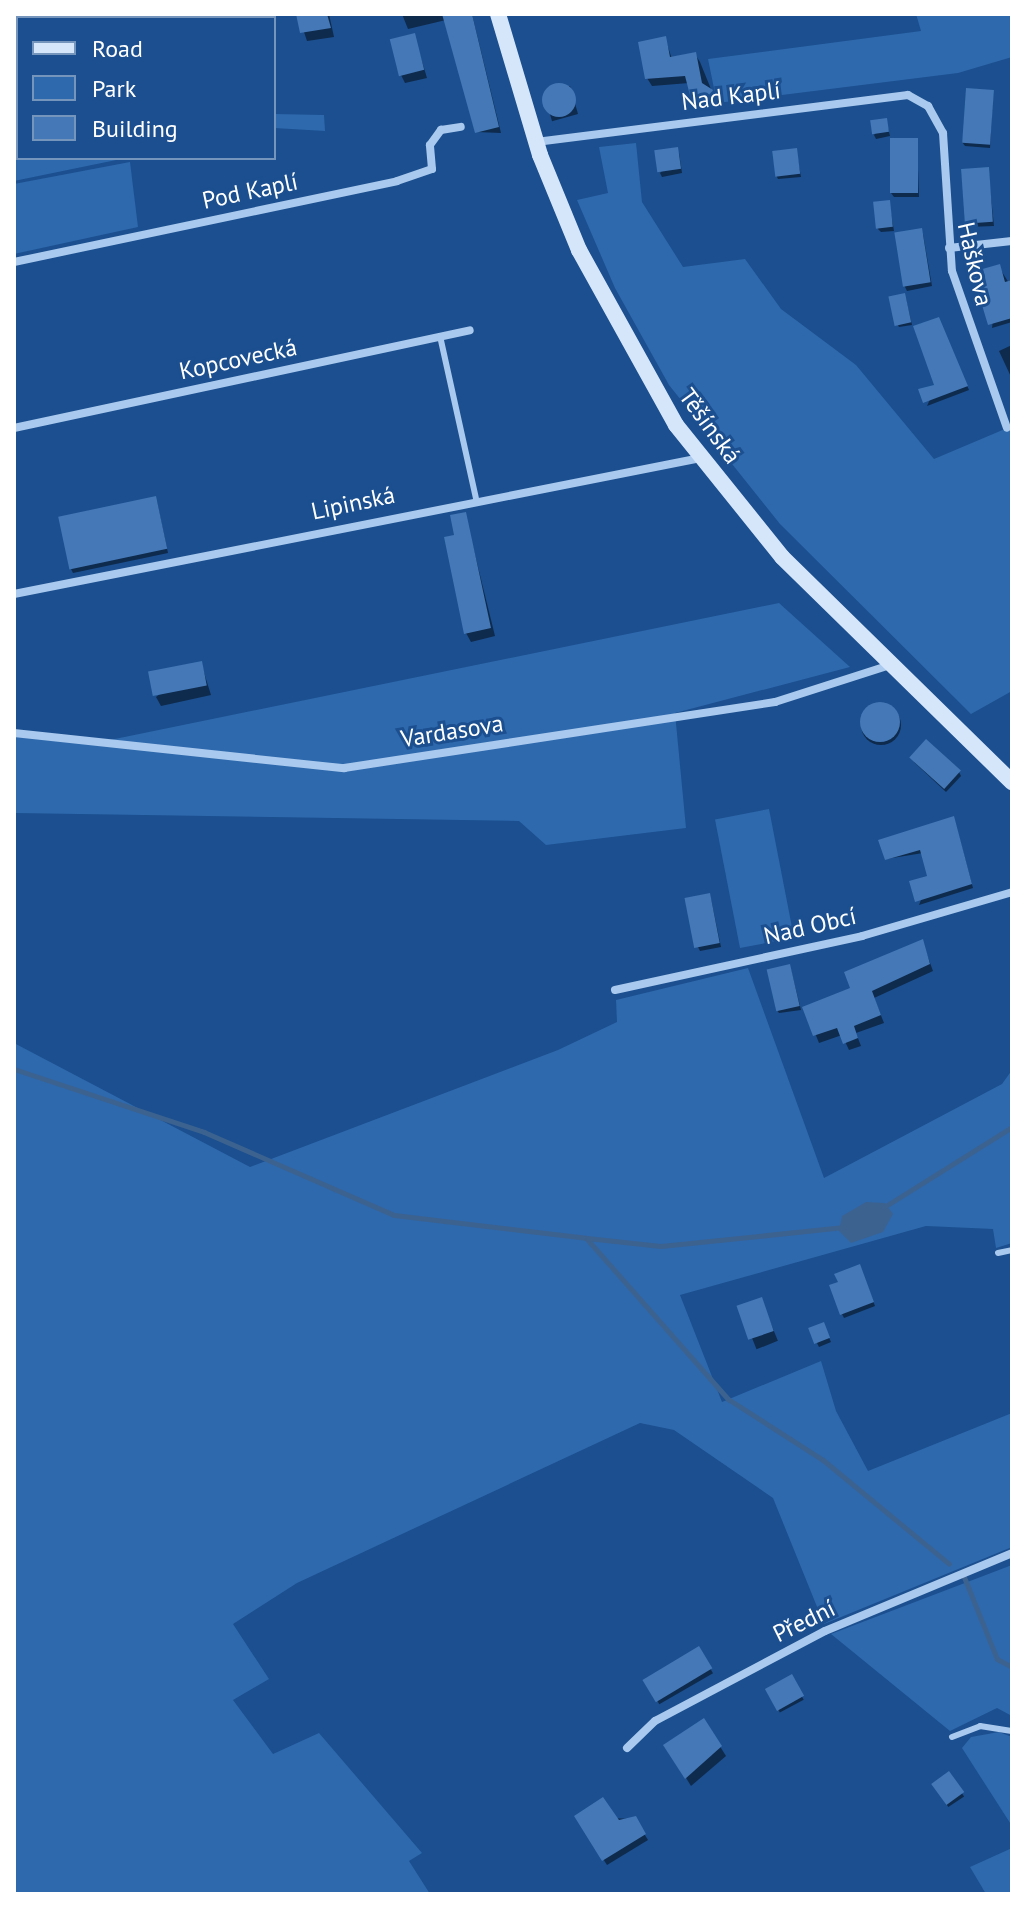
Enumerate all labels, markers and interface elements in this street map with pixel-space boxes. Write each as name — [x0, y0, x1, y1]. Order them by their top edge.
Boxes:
legend — [16, 16, 276, 160]
text: Road — [92, 33, 143, 64]
text: Park — [92, 73, 136, 104]
street label: Nad Kaplí — [680, 76, 782, 116]
text: Building — [92, 113, 178, 144]
street label: Pod Kaplí — [200, 167, 300, 215]
street label: Haškova — [951, 219, 999, 309]
street label: Kopcovecká — [176, 332, 300, 386]
street label: Těšínská — [673, 383, 747, 469]
street label: Lipinská — [308, 480, 398, 526]
street label: Vardasova — [399, 709, 505, 753]
street label: Nad Obcí — [761, 901, 859, 951]
street label: Přední — [768, 1594, 840, 1648]

